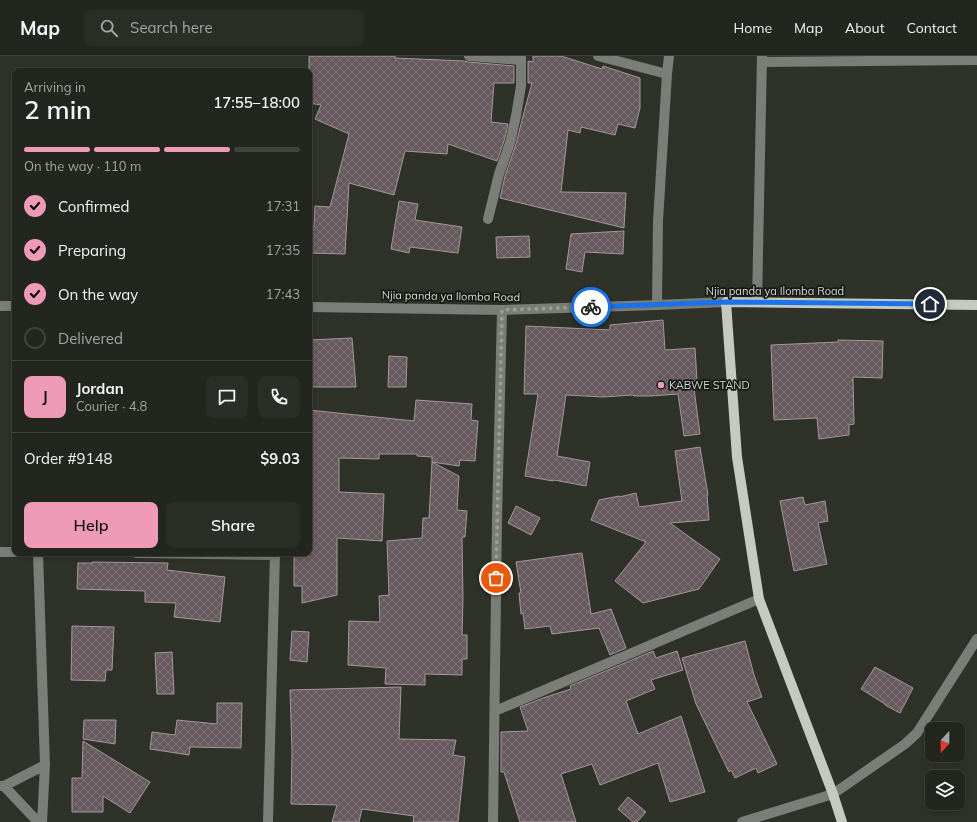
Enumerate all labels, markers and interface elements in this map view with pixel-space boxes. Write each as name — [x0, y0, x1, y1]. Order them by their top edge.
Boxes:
search box — [84, 10, 364, 46]
text: Map — [20, 16, 60, 40]
icon: search — [98, 17, 120, 39]
text: Search here — [130, 18, 213, 37]
text: Home — [733, 19, 772, 37]
text: Map — [794, 19, 823, 37]
text: About — [845, 19, 885, 37]
text: Contact — [907, 19, 957, 37]
text: Arriving in — [24, 79, 86, 95]
text: 2 min — [24, 93, 92, 126]
text: 17:55–18:00 — [213, 93, 300, 112]
text: On the way · 110 m — [24, 158, 141, 174]
icon: check — [24, 195, 46, 217]
text: Confirmed — [58, 197, 129, 216]
text: 17:31 — [266, 198, 300, 214]
icon: check — [24, 239, 46, 261]
text: Preparing — [58, 241, 126, 260]
text: 17:35 — [266, 242, 300, 258]
icon: check — [24, 283, 46, 305]
street label: Njia panda ya Ilomba Road — [706, 284, 844, 298]
text: On the way — [58, 285, 138, 304]
text: 17:43 — [266, 286, 300, 302]
courier — [571, 287, 611, 327]
pin — [913, 287, 947, 321]
street label: Njia panda ya Ilomba Road — [382, 288, 520, 304]
icon: home — [919, 293, 941, 315]
icon: bike — [580, 296, 602, 318]
text: Delivered — [58, 329, 123, 348]
button: chat — [206, 376, 248, 418]
button: phone — [258, 376, 300, 418]
place label: KABWE STAND — [669, 378, 750, 392]
text: Jordan — [76, 379, 124, 398]
marker: KABWE STAND — [656, 380, 666, 390]
text: J — [42, 387, 48, 406]
text: Courier · 4.8 — [76, 398, 147, 414]
text: Order #9148 — [24, 449, 112, 468]
text: $9.03 — [260, 449, 300, 468]
button: Help — [24, 502, 158, 548]
button: Share — [166, 502, 300, 548]
pin — [479, 561, 513, 595]
icon: bag — [485, 567, 507, 589]
north arrow — [925, 722, 965, 762]
map controls — [925, 722, 965, 810]
button: layers — [925, 770, 965, 810]

